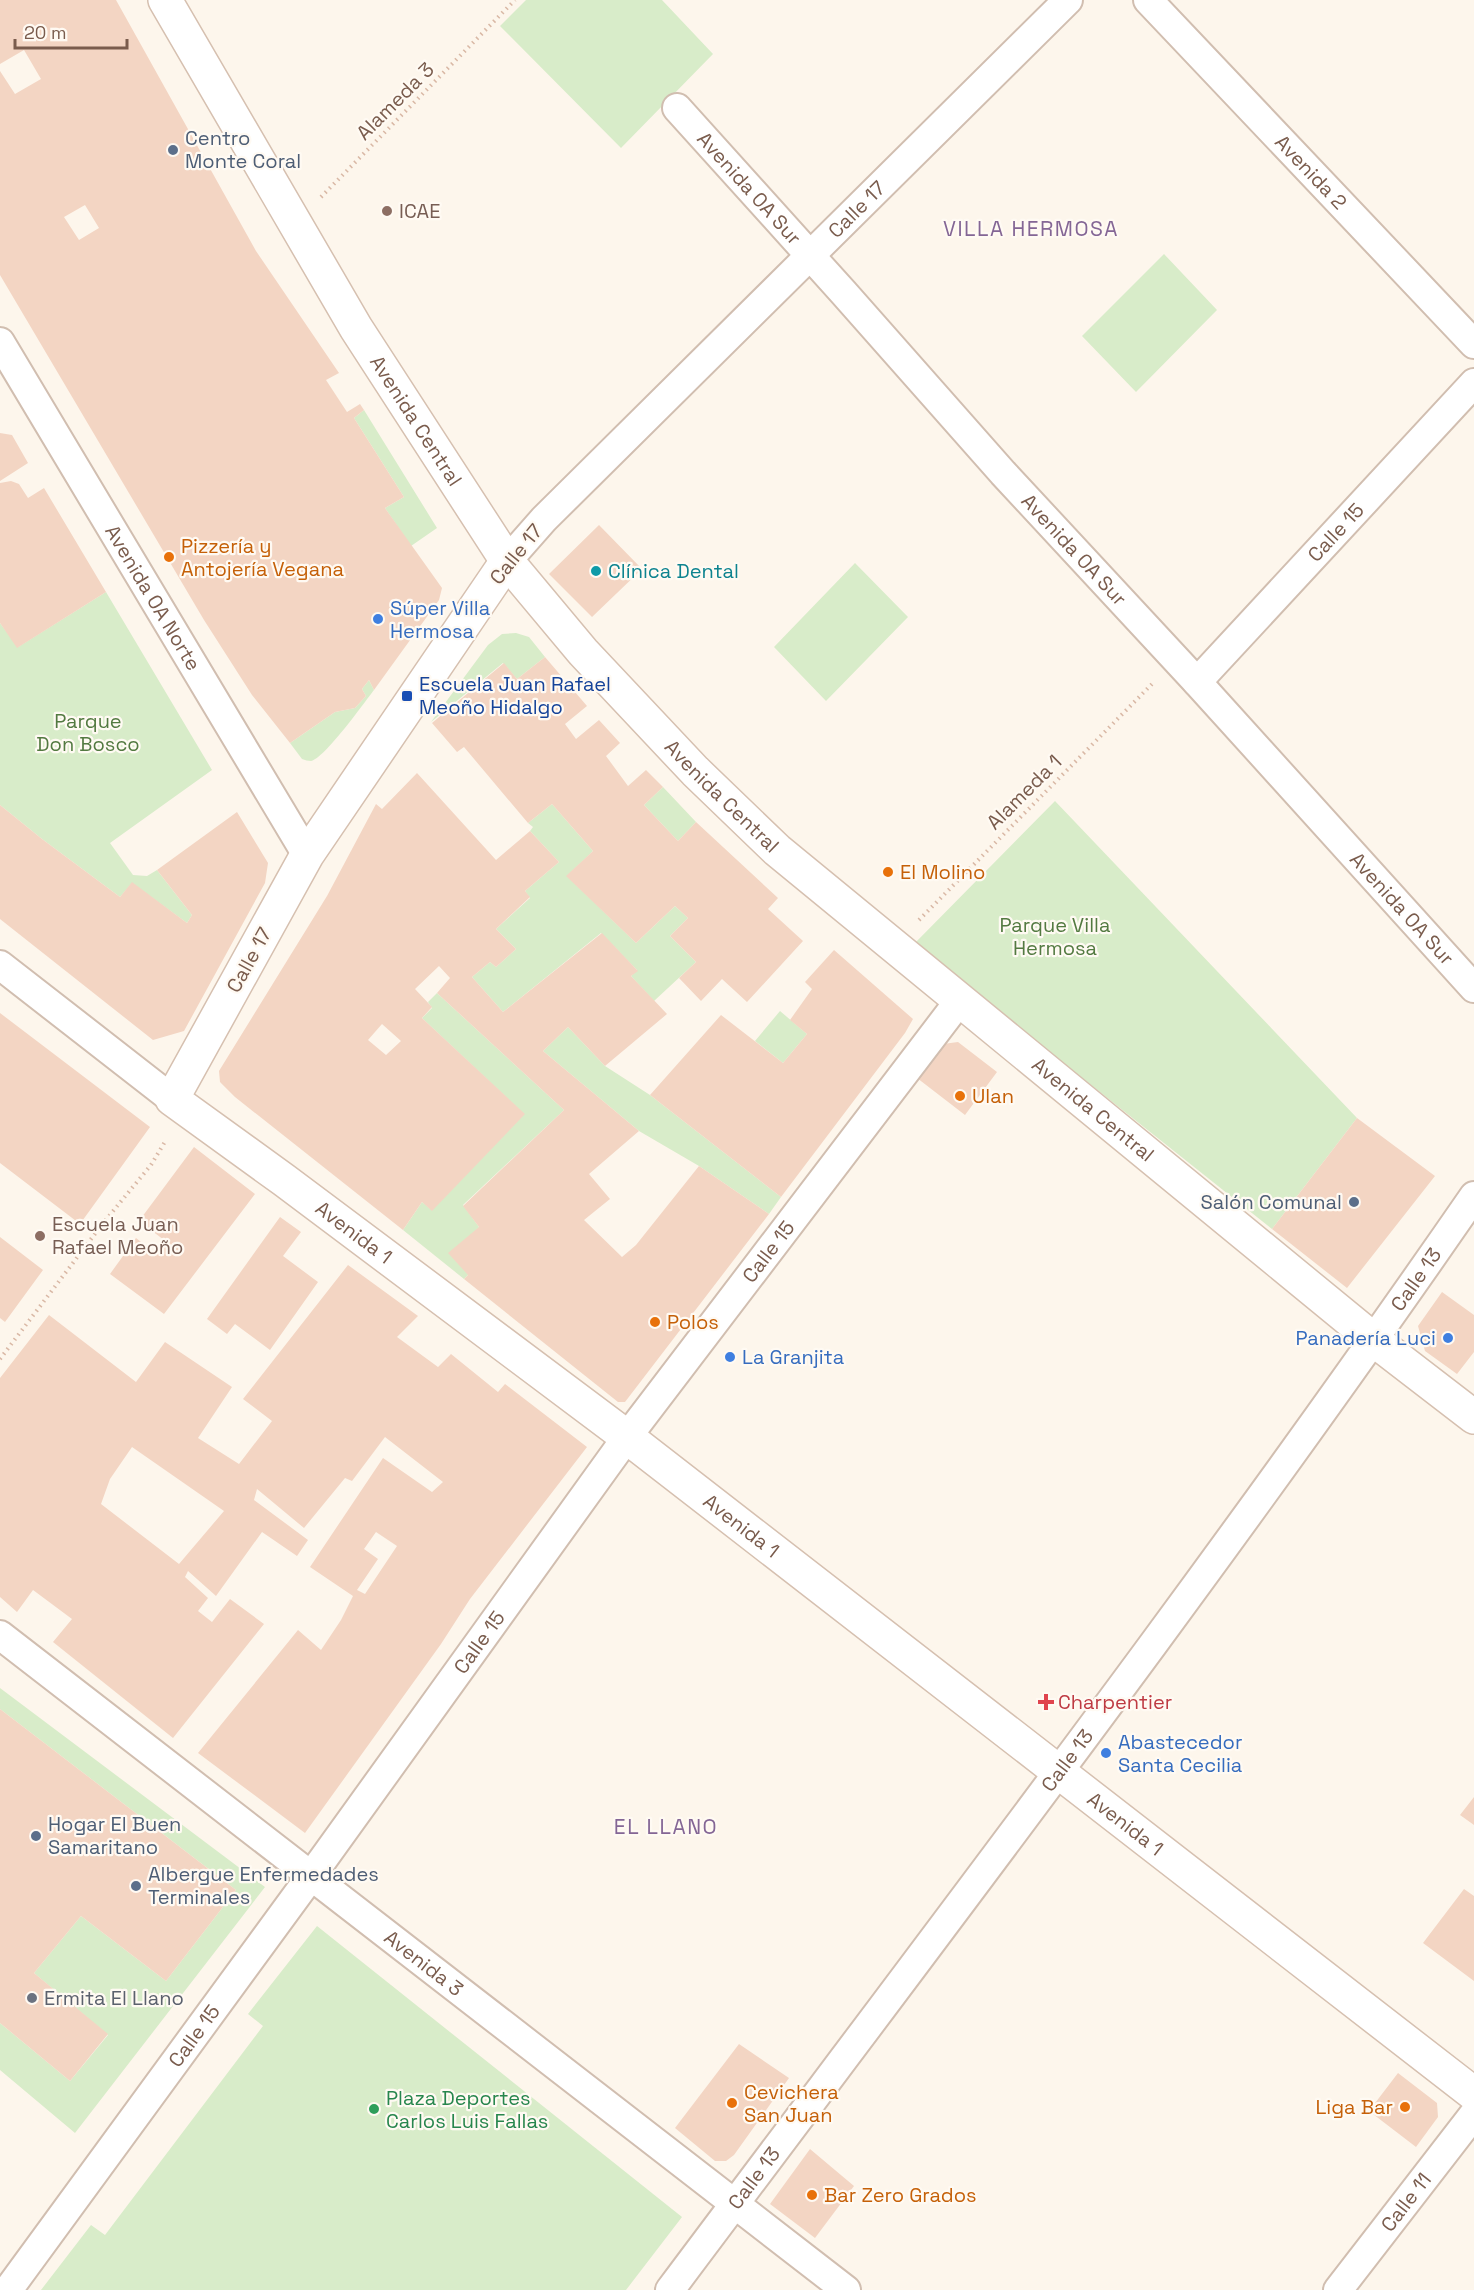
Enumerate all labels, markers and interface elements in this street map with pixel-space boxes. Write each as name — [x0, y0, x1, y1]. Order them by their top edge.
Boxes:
scale bar — [15, 12, 128, 50]
text: 20 m — [24, 21, 67, 44]
street label: Alameda 3 — [351, 57, 439, 145]
place label: Centro Monte Coral — [185, 125, 301, 174]
street label: Avenida 0A Sur — [692, 126, 807, 250]
street label: Avenida 2 — [1270, 129, 1353, 215]
marker: Centro Monte Coral — [166, 143, 180, 157]
street label: Calle 17 — [822, 175, 891, 243]
place label: ICAE — [399, 198, 440, 224]
marker: ICAE — [380, 204, 394, 218]
district label: VILLA HERMOSA — [943, 215, 1119, 242]
street label: Avenida Central — [364, 350, 468, 491]
street label: Avenida 0A Sur — [1016, 488, 1133, 611]
street label: Calle 15 — [1302, 497, 1369, 567]
street label: Calle 17 — [484, 518, 548, 590]
street label: Avenida 0A Norte — [99, 520, 207, 675]
place label: Pizzería y Antojería Vegana — [181, 533, 344, 582]
marker: Pizzería y Antojería Vegana — [162, 550, 176, 564]
place label: Clínica Dental — [608, 558, 739, 584]
marker: Clínica Dental — [589, 564, 603, 578]
place label: Súper Villa Hermosa — [390, 595, 490, 644]
marker: Súper Villa Hermosa — [371, 612, 385, 626]
place label: Escuela Juan Rafael Meoño Hidalgo — [419, 671, 611, 720]
marker: Escuela Juan Rafael Meoño Hidalgo — [400, 689, 414, 703]
park label: Parque Don Bosco — [36, 708, 140, 757]
street label: Avenida Central — [659, 734, 785, 858]
street label: Alameda 1 — [981, 749, 1067, 835]
street label: Avenida 0A Sur — [1344, 847, 1460, 970]
place label: El Molino — [900, 859, 985, 885]
marker: El Molino — [881, 865, 895, 879]
park label: Parque Villa Hermosa — [1000, 912, 1110, 961]
street label: Calle 17 — [220, 923, 278, 997]
street label: Avenida Central — [1027, 1052, 1160, 1167]
place label: Ulan — [972, 1083, 1014, 1109]
marker: Ulan — [953, 1089, 967, 1103]
place label: Salón Comunal — [1200, 1189, 1342, 1215]
street label: Avenida 1 — [310, 1195, 398, 1270]
marker: Salón Comunal — [1347, 1195, 1361, 1209]
place label: Escuela Juan Rafael Meoño — [52, 1211, 183, 1260]
street label: Calle 15 — [736, 1215, 800, 1288]
marker: Escuela Juan Rafael Meoño — [33, 1229, 47, 1243]
street label: Calle 13 — [1385, 1243, 1447, 1316]
place label: Polos — [667, 1309, 719, 1335]
marker: Polos — [648, 1315, 662, 1329]
place label: Panadería Luci — [1295, 1325, 1436, 1351]
marker: Panadería Luci — [1441, 1331, 1455, 1345]
place label: La Granjita — [742, 1344, 844, 1370]
marker: La Granjita — [723, 1350, 737, 1364]
street label: Avenida 1 — [698, 1488, 785, 1563]
street label: Calle 15 — [448, 1606, 511, 1679]
place label: Charpentier — [1058, 1689, 1172, 1715]
marker: Charpentier — [1039, 1695, 1053, 1709]
street label: Calle 13 — [1035, 1724, 1099, 1797]
place label: Abastecedor Santa Cecilia — [1118, 1729, 1242, 1778]
marker: Abastecedor Santa Cecilia — [1099, 1746, 1113, 1760]
street label: Avenida 1 — [1082, 1786, 1169, 1861]
place label: Hogar El Buen Samaritano — [48, 1811, 181, 1860]
district label: EL LLANO — [614, 1813, 718, 1840]
marker: Hogar El Buen Samaritano — [29, 1829, 43, 1843]
place label: Albergue Enfermedades Terminales — [148, 1861, 379, 1910]
marker: Albergue Enfermedades Terminales — [129, 1879, 143, 1893]
street label: Avenida 3 — [379, 1924, 469, 2002]
place label: Ermita El Llano — [44, 1985, 184, 2011]
marker: Ermita El Llano — [25, 1991, 39, 2005]
street label: Calle 15 — [162, 1999, 226, 2072]
place label: Cevichera San Juan — [744, 2079, 839, 2128]
place label: Plaza Deportes Carlos Luis Fallas — [386, 2085, 548, 2134]
place label: Liga Bar — [1315, 2094, 1393, 2120]
marker: Cevichera San Juan — [725, 2096, 739, 2110]
marker: Liga Bar — [1398, 2100, 1412, 2114]
marker: Plaza Deportes Carlos Luis Fallas — [367, 2102, 381, 2116]
street label: Calle 13 — [722, 2142, 786, 2214]
street label: Calle 11 — [1375, 2167, 1437, 2237]
place label: Bar Zero Grados — [824, 2182, 977, 2208]
marker: Bar Zero Grados — [805, 2188, 819, 2202]

